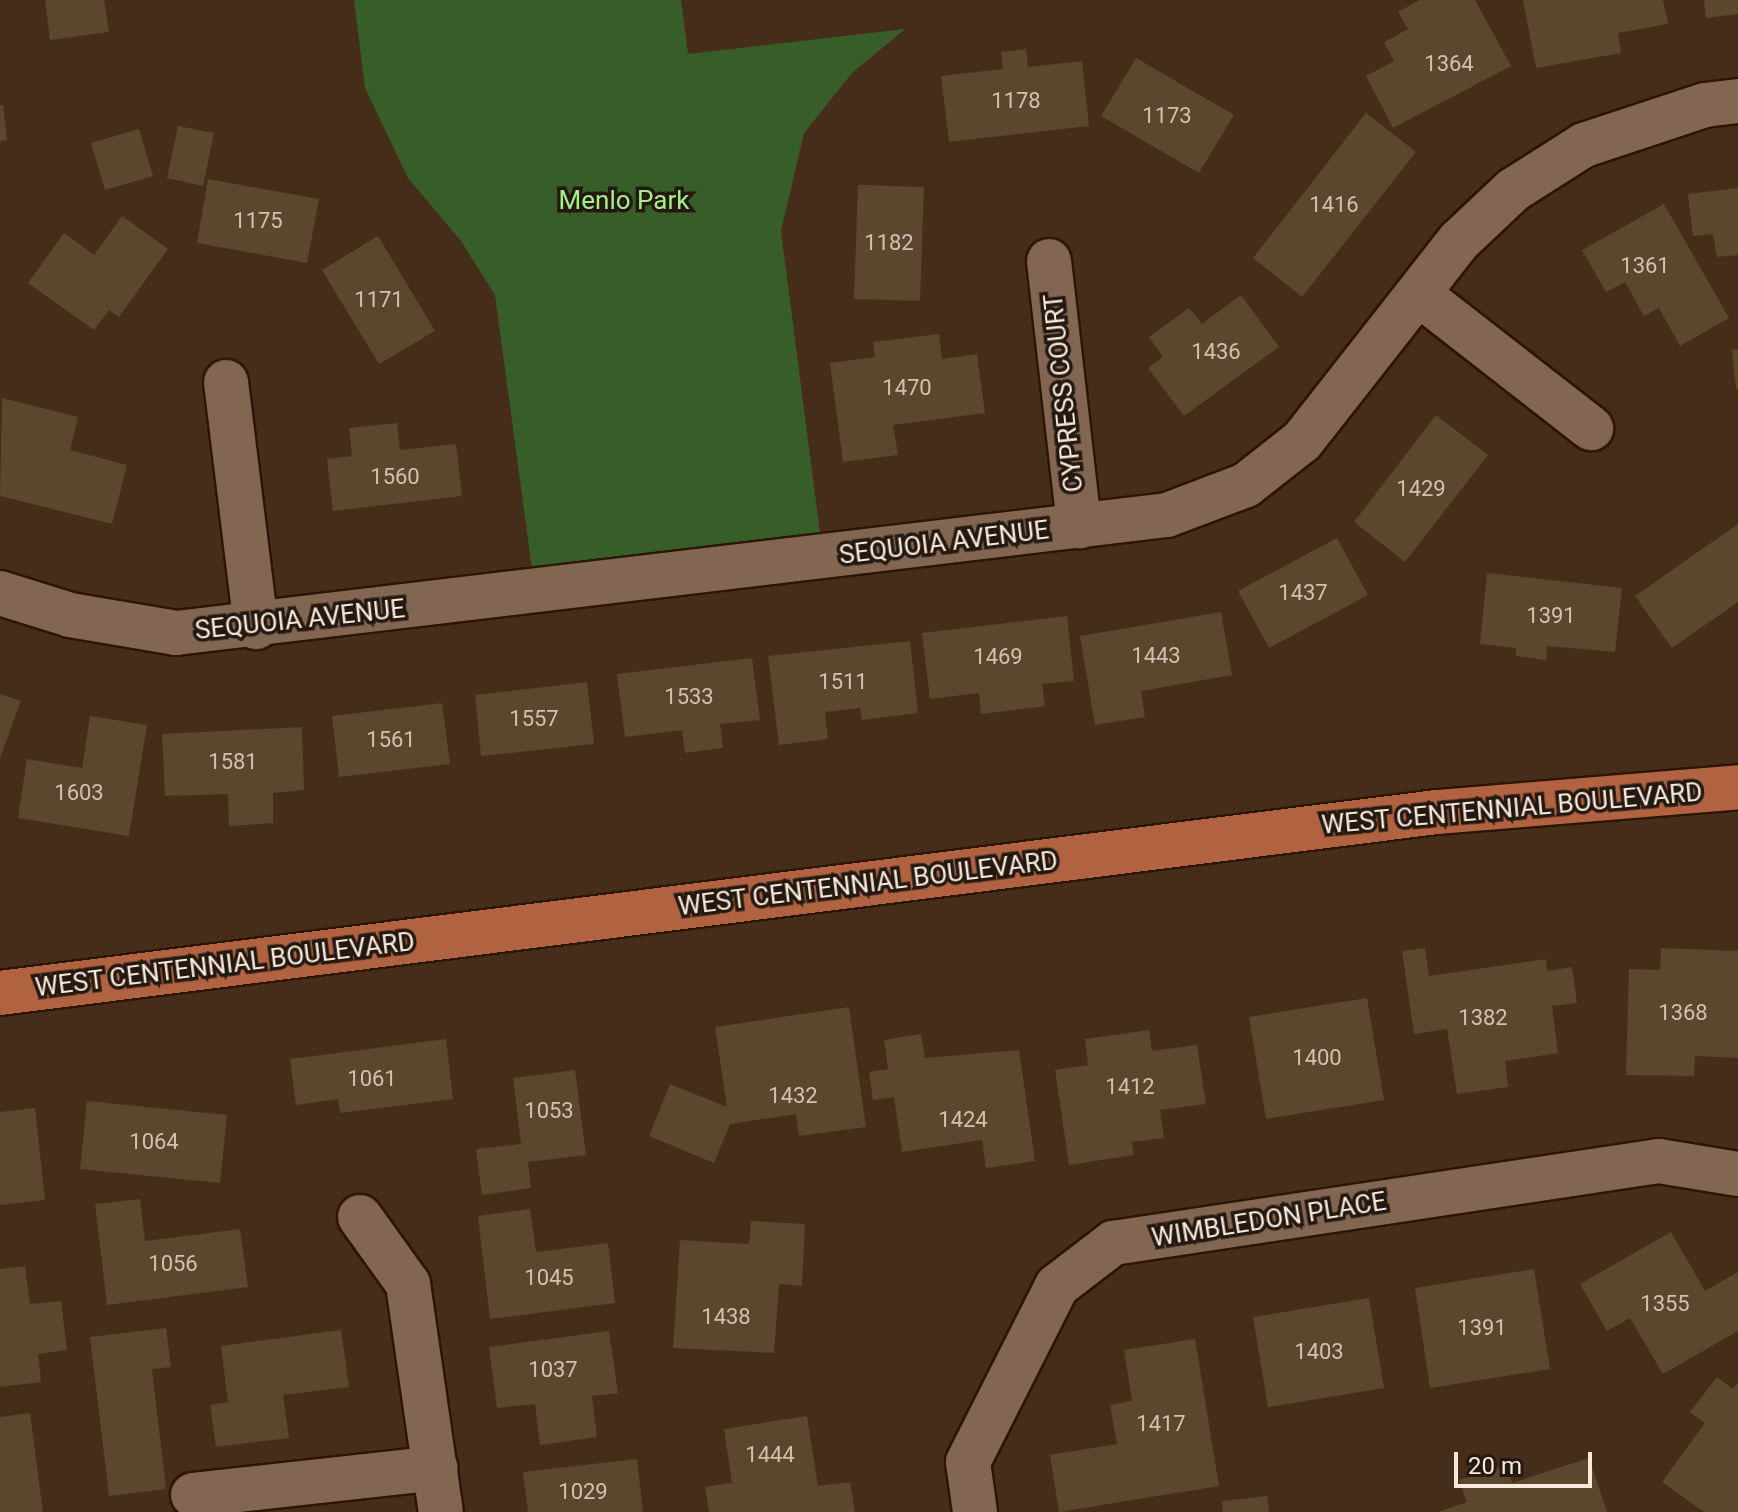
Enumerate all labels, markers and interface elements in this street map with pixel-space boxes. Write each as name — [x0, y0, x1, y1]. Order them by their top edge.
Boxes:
house number: 1364 — [1424, 51, 1474, 77]
house number: 1178 — [991, 88, 1041, 114]
house number: 1173 — [1142, 103, 1192, 129]
park label: Menlo Park — [559, 185, 689, 217]
house number: 1416 — [1309, 192, 1359, 218]
house number: 1175 — [233, 208, 283, 234]
house number: 1182 — [864, 230, 914, 256]
house number: 1361 — [1620, 253, 1670, 279]
house number: 1171 — [354, 287, 404, 313]
street label: CYPRESS COURT — [1038, 292, 1090, 494]
house number: 1436 — [1191, 339, 1241, 365]
house number: 1470 — [882, 375, 932, 401]
house number: 1560 — [370, 464, 420, 490]
house number: 1429 — [1396, 476, 1446, 502]
street label: SEQUOIA AVENUE — [837, 515, 1051, 571]
house number: 1437 — [1278, 580, 1328, 606]
street label: SEQUOIA AVENUE — [193, 593, 407, 647]
house number: 1391 — [1526, 603, 1576, 629]
house number: 1443 — [1131, 643, 1181, 669]
house number: 1469 — [973, 644, 1023, 670]
house number: 1511 — [818, 669, 868, 695]
house number: 1533 — [664, 684, 714, 710]
house number: 1557 — [509, 706, 559, 732]
house number: 1561 — [366, 727, 416, 753]
house number: 1581 — [208, 749, 258, 775]
street label: WEST CENTENNIAL BOULEVARD — [1320, 777, 1704, 841]
house number: 1603 — [54, 780, 104, 806]
street label: WEST CENTENNIAL BOULEVARD — [676, 845, 1060, 923]
street label: WEST CENTENNIAL BOULEVARD — [33, 926, 417, 1004]
house number: 1368 — [1658, 1000, 1708, 1026]
house number: 1382 — [1458, 1005, 1508, 1031]
house number: 1400 — [1292, 1045, 1342, 1071]
house number: 1061 — [347, 1066, 397, 1092]
house number: 1412 — [1105, 1074, 1155, 1100]
house number: 1432 — [768, 1083, 818, 1109]
house number: 1053 — [524, 1098, 574, 1124]
house number: 1424 — [938, 1107, 988, 1133]
house number: 1064 — [129, 1129, 179, 1155]
street label: WIMBLEDON PLACE — [1150, 1186, 1388, 1254]
house number: 1056 — [148, 1251, 198, 1277]
house number: 1045 — [524, 1265, 574, 1291]
house number: 1355 — [1640, 1291, 1690, 1317]
house number: 1438 — [701, 1304, 751, 1330]
house number: 1391 — [1457, 1315, 1507, 1341]
house number: 1403 — [1294, 1339, 1344, 1365]
house number: 1037 — [528, 1357, 578, 1383]
house number: 1417 — [1136, 1411, 1186, 1437]
scale bar — [1458, 1436, 1596, 1486]
house number: 1444 — [745, 1442, 795, 1468]
text: 20 m — [1468, 1452, 1522, 1480]
house number: 1029 — [558, 1479, 608, 1505]

